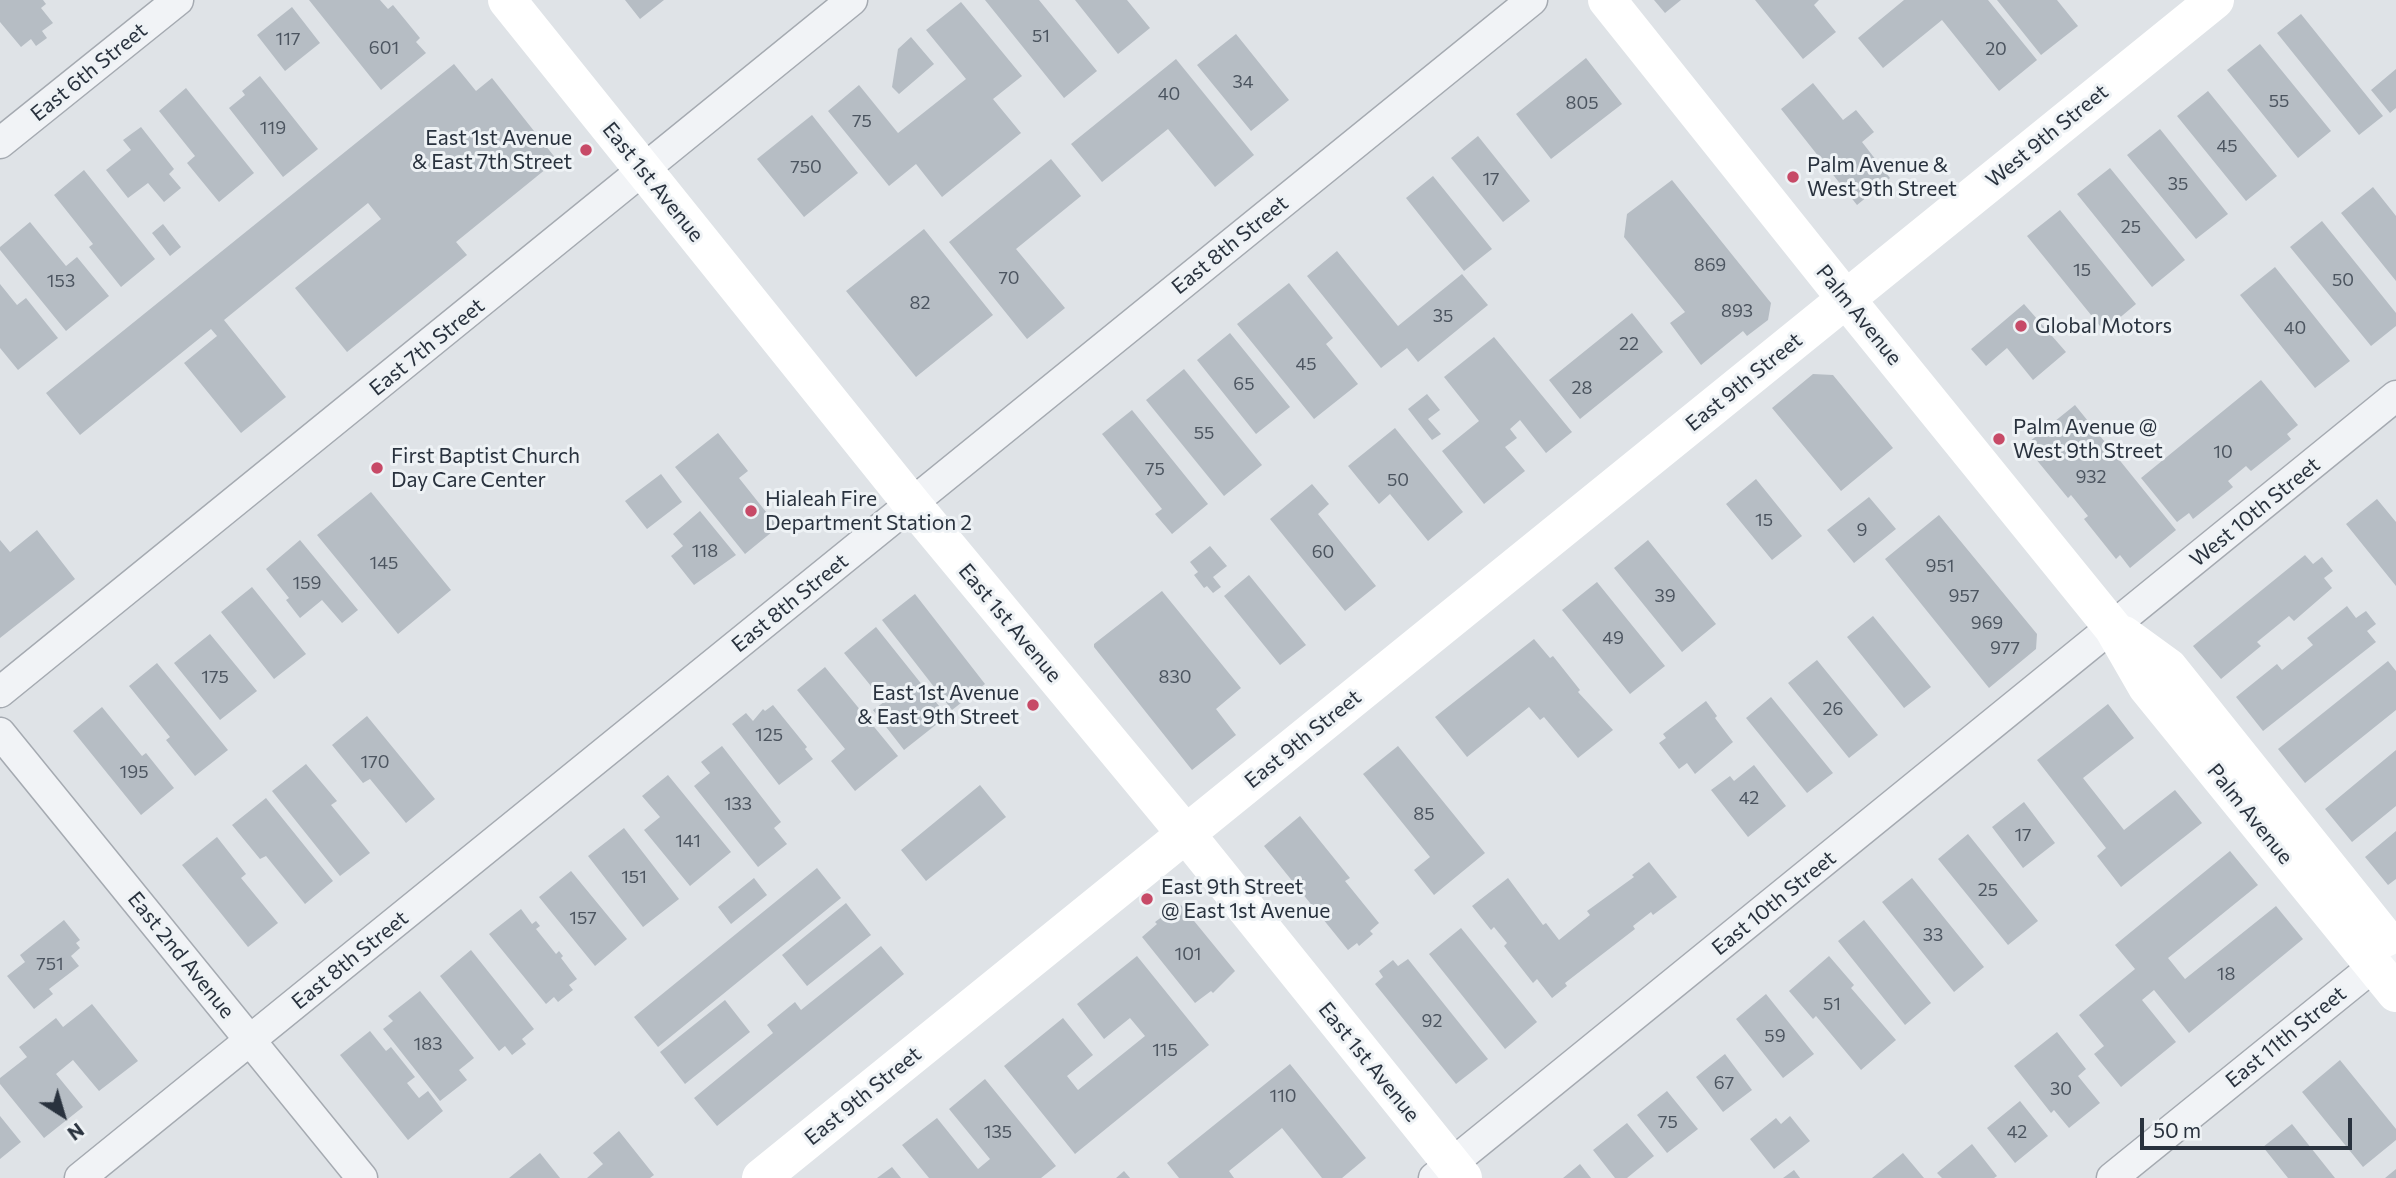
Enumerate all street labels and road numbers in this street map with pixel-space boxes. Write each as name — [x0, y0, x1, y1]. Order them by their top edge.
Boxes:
street label: East 6th Street — [26, 17, 152, 127]
street label: West 9th Street — [1981, 79, 2113, 193]
street label: East 1st Avenue — [597, 117, 709, 247]
street label: East 8th Street — [1167, 190, 1293, 300]
street label: Palm Avenue — [1811, 260, 1907, 370]
street label: East 7th Street — [364, 293, 490, 401]
street label: East 9th Street — [1681, 327, 1807, 437]
street label: West 10th Street — [2185, 452, 2325, 572]
street label: East 8th Street — [727, 548, 853, 658]
street label: East 1st Avenue — [953, 559, 1067, 687]
street label: East 9th Street — [1240, 684, 1366, 794]
street label: Palm Avenue — [2202, 759, 2298, 869]
street label: East 10th Street — [1707, 845, 1841, 961]
street label: East 2nd Avenue — [122, 887, 240, 1023]
street label: East 8th Street — [287, 905, 413, 1015]
street label: East 11th Street — [2221, 981, 2351, 1093]
street label: East 1st Avenue — [1313, 997, 1425, 1127]
street label: East 9th Street — [800, 1041, 926, 1151]

